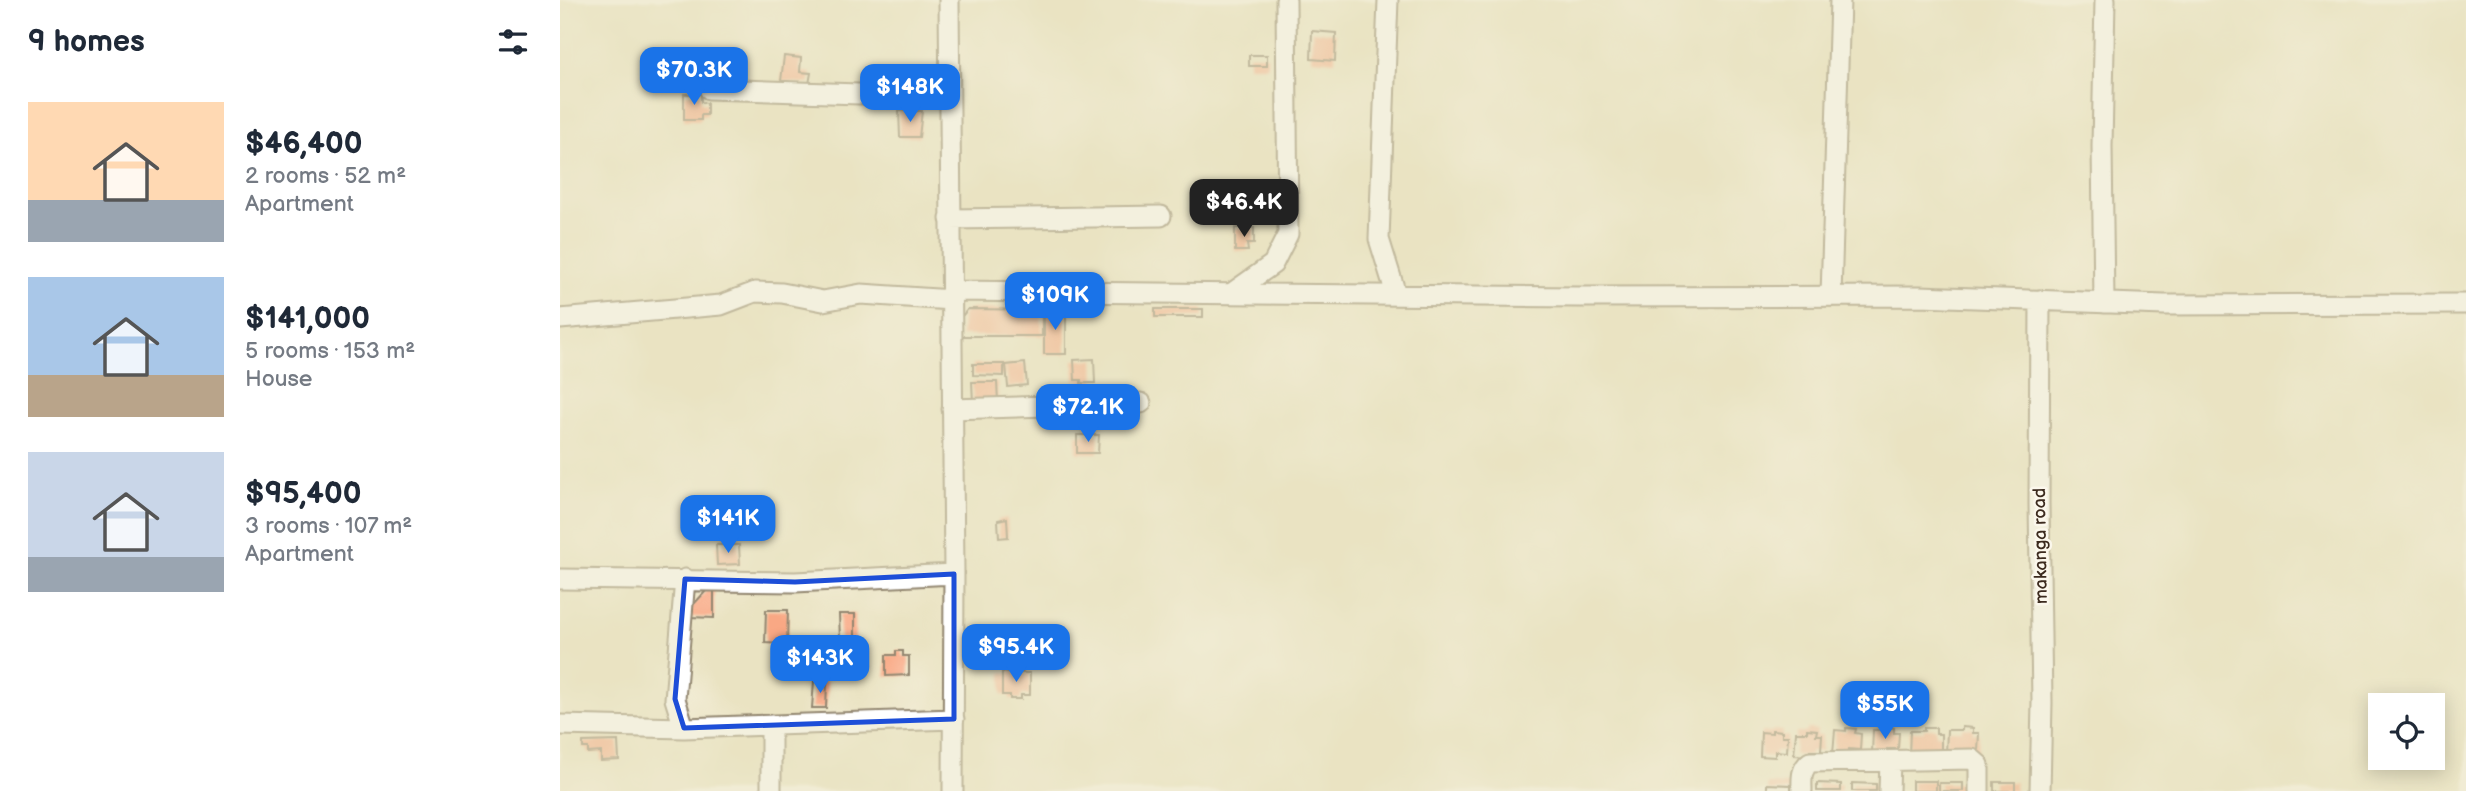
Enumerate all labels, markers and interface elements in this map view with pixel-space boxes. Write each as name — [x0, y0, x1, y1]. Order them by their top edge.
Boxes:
icon: filters — [494, 23, 532, 61]
text: 9 homes — [28, 24, 145, 60]
pin: $70.3K — [637, 48, 751, 107]
text: $70.3K — [656, 56, 732, 84]
pin: $148K — [861, 64, 959, 124]
text: $148K — [876, 73, 944, 101]
text: $46,400 — [245, 126, 362, 162]
icon: home — [84, 130, 168, 214]
text: 2 rooms · 52 m² — [245, 162, 406, 190]
pin: $46.4K — [1187, 180, 1301, 239]
text: $46.4K — [1206, 188, 1282, 216]
text: Apartment — [245, 190, 354, 218]
pin: $109K — [1006, 272, 1104, 332]
text: $109K — [1021, 281, 1089, 309]
text: $141,000 — [245, 301, 370, 337]
icon: home — [84, 305, 168, 389]
text: 5 rooms · 153 m² — [245, 337, 415, 365]
text: House — [245, 365, 312, 393]
pin: $72.1K — [1031, 384, 1145, 444]
text: $72.1K — [1052, 393, 1124, 421]
text: $95,400 — [245, 476, 361, 512]
icon: home — [84, 480, 168, 564]
street label: makanga road — [2029, 488, 2052, 604]
pin: $141K — [679, 496, 777, 555]
text: $141K — [696, 504, 760, 532]
text: 3 rooms · 107 m² — [245, 512, 412, 540]
text: Apartment — [245, 540, 354, 568]
pin: $95.4K — [959, 624, 1073, 684]
text: $95.4K — [978, 633, 1054, 661]
pin: $143K — [771, 636, 869, 695]
text: $143K — [786, 644, 854, 672]
pin: $55K — [1844, 682, 1926, 741]
text: $55K — [1856, 690, 1914, 718]
map controls — [2368, 693, 2445, 770]
button: locate — [2368, 693, 2445, 770]

